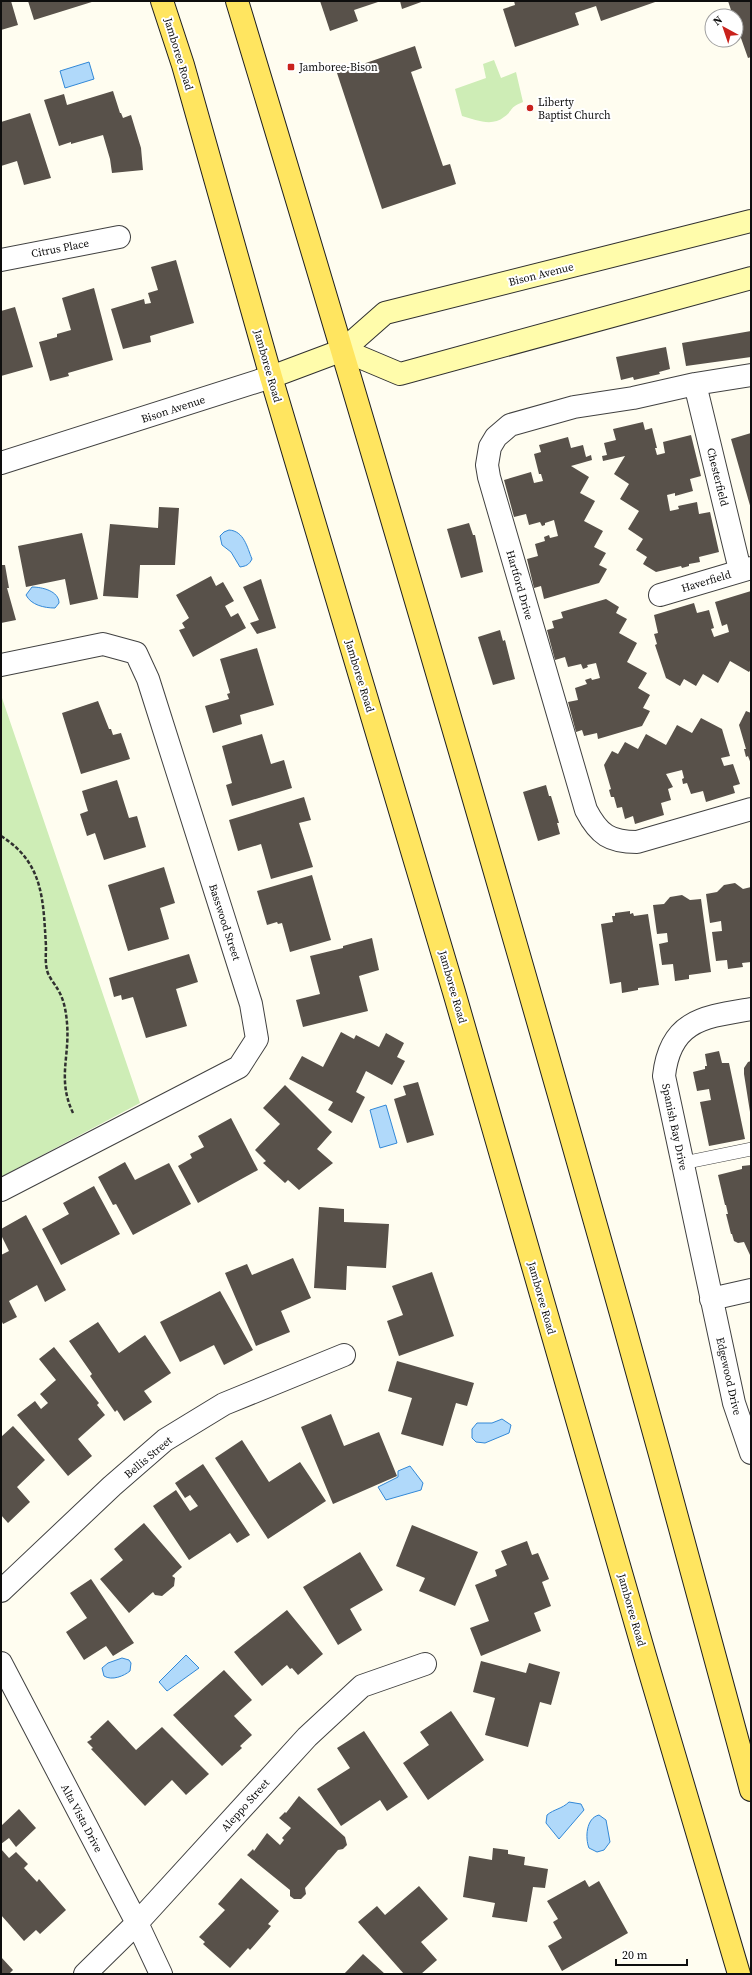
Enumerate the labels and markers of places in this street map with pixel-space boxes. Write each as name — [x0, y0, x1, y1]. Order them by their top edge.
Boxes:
place label: Jamboree-Bison — [298, 60, 378, 75]
marker: Jamboree-Bison — [286, 62, 296, 72]
place label: Liberty Baptist Church — [538, 95, 611, 123]
marker: Liberty Baptist Church — [525, 103, 535, 113]

